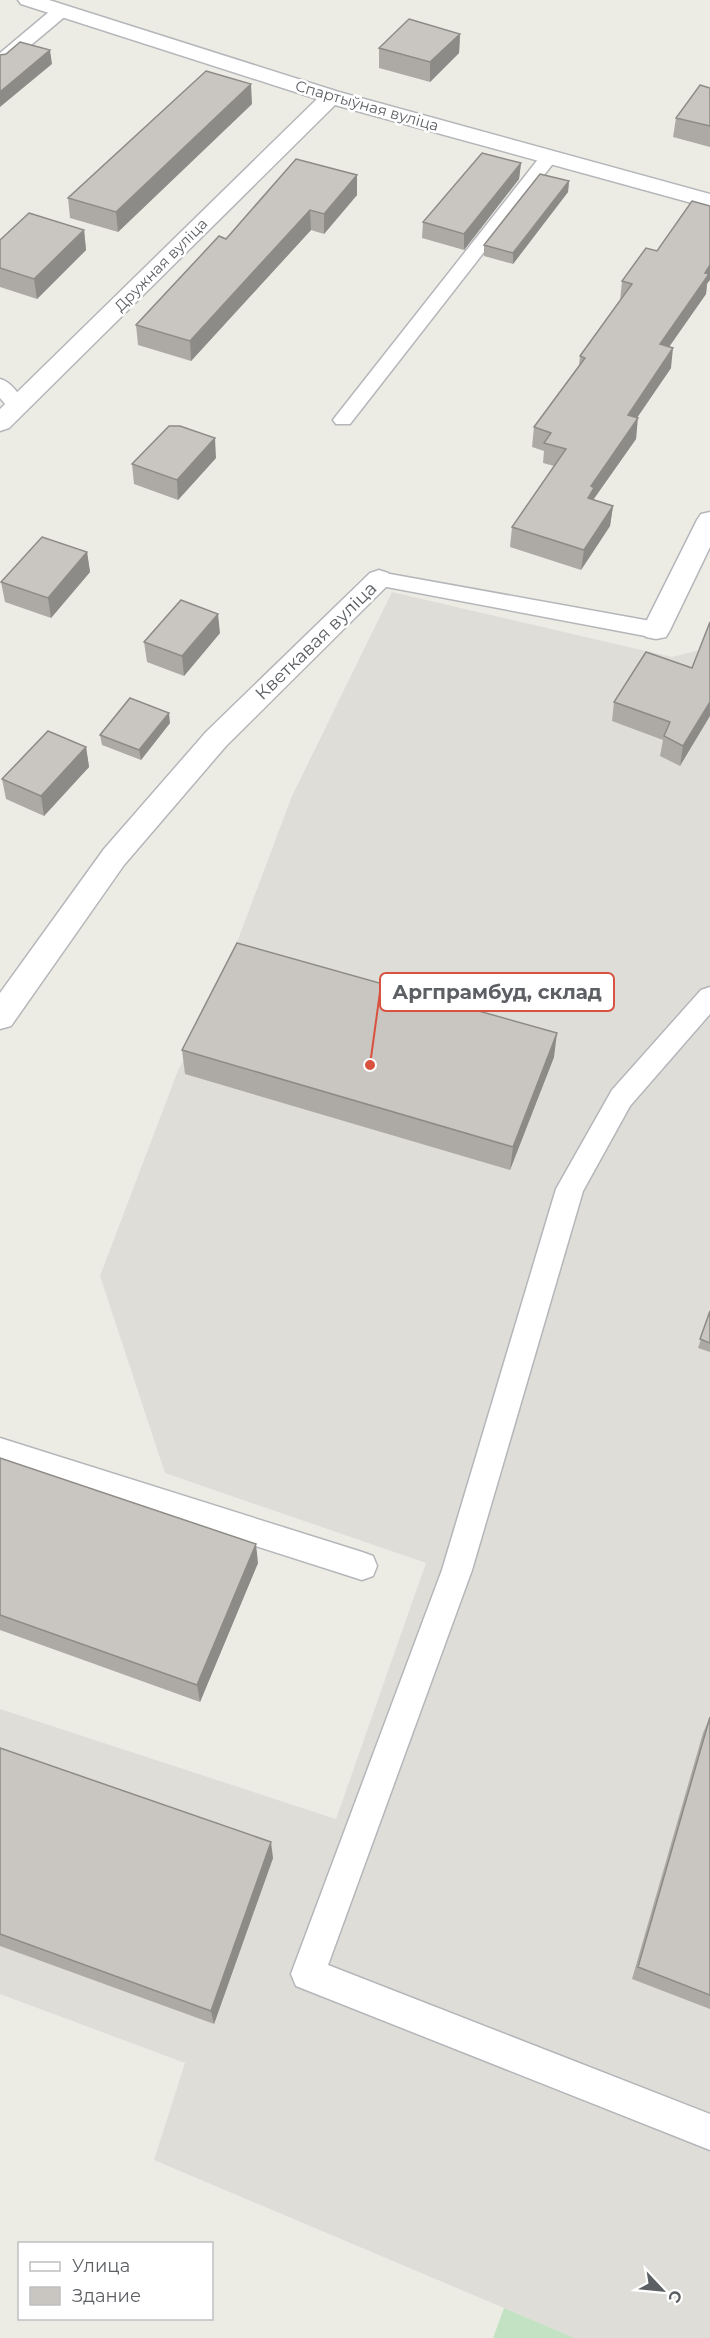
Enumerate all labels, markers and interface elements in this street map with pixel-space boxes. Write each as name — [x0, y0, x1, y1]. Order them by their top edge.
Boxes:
street label: Спартыўная вуліца — [293, 76, 441, 135]
street label: Дружная вуліца — [110, 214, 211, 315]
street label: Кветкавая вуліца — [251, 577, 381, 705]
callout: Аргпрамбуд, склад — [380, 973, 614, 1011]
text: Аргпрамбуд, склад — [392, 980, 602, 1004]
legend — [18, 2242, 213, 2320]
text: Улица — [72, 2255, 130, 2277]
north arrow — [632, 2260, 692, 2320]
text: Здание — [72, 2285, 141, 2307]
text: С — [664, 2287, 686, 2306]

